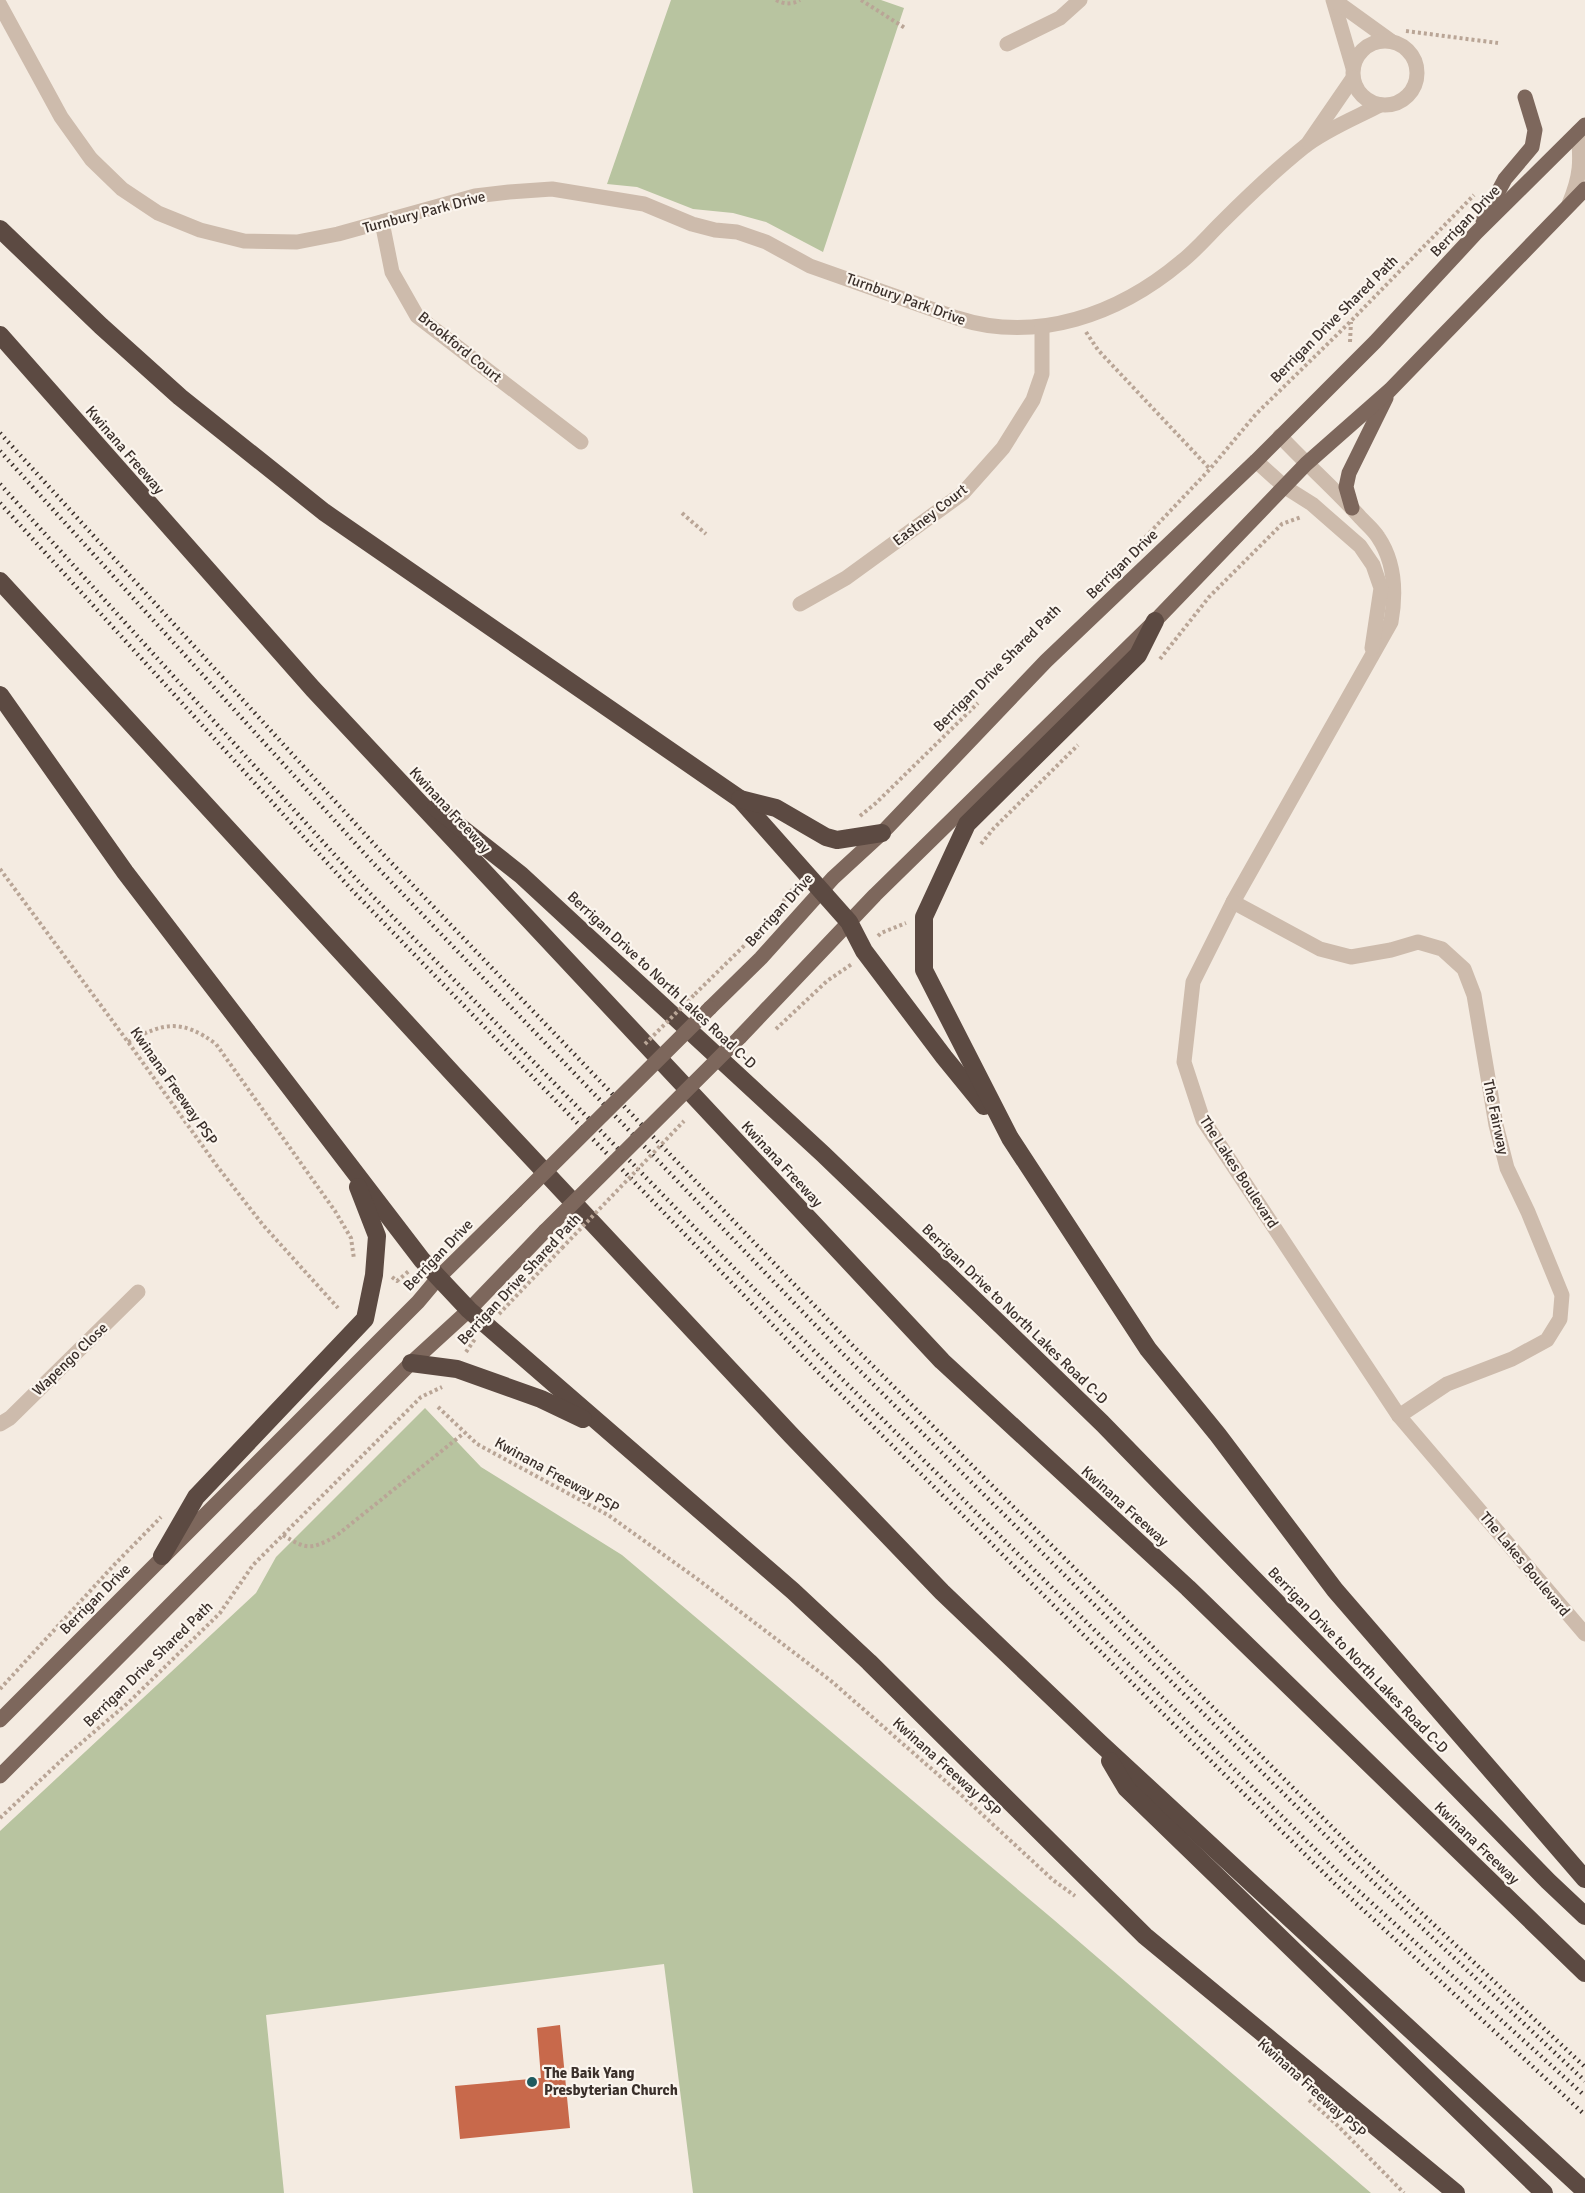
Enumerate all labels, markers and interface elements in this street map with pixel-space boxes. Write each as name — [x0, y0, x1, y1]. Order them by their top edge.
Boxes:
street label: Berrigan Drive — [1426, 181, 1504, 261]
street label: Turnbury Park Drive — [361, 187, 487, 237]
street label: Berrigan Drive Shared Path — [1266, 251, 1402, 387]
street label: Turnbury Park Drive — [844, 269, 968, 329]
street label: Brookford Court — [414, 308, 506, 386]
street label: Kwinana Freeway — [82, 402, 168, 498]
street label: Eastney Court — [889, 480, 971, 550]
street label: Berrigan Drive — [1082, 525, 1162, 603]
street label: Berrigan Drive Shared Path — [929, 600, 1065, 736]
street label: Kwinana Freeway — [405, 763, 495, 857]
street label: Berrigan Drive — [741, 870, 817, 950]
street label: Berrigan Drive to North Lakes Road C-D — [564, 888, 760, 1072]
street label: Kwinana Freeway PSP — [127, 1024, 221, 1148]
street label: The Fairway — [1479, 1078, 1513, 1156]
street label: The Lakes Boulevard — [1196, 1112, 1282, 1232]
street label: Kwinana Freeway — [737, 1117, 827, 1211]
street label: Berrigan Drive Shared Path — [453, 1210, 585, 1348]
street label: Berrigan Drive — [399, 1215, 477, 1295]
street label: Berrigan Drive to North Lakes Road C-D — [918, 1220, 1112, 1408]
street label: Wapengo Close — [29, 1319, 111, 1399]
street label: Kwinana Freeway PSP — [491, 1433, 623, 1517]
street label: Kwinana Freeway — [1078, 1462, 1172, 1550]
street label: The Lakes Boulevard — [1476, 1508, 1574, 1620]
street label: Berrigan Drive — [56, 1560, 134, 1638]
street label: Berrigan Drive to North Lakes Road C-D — [1264, 1563, 1452, 1757]
street label: Berrigan Drive Shared Path — [80, 1597, 216, 1731]
street label: Kwinana Freeway PSP — [889, 1714, 1005, 1820]
street label: Kwinana Freeway — [1431, 1798, 1523, 1888]
street label: Kwinana Freeway PSP — [1254, 2035, 1370, 2141]
place label: The Baik Yang Presbyterian Church — [544, 2064, 678, 2099]
marker: The Baik Yang Presbyterian Church — [525, 2075, 539, 2089]

